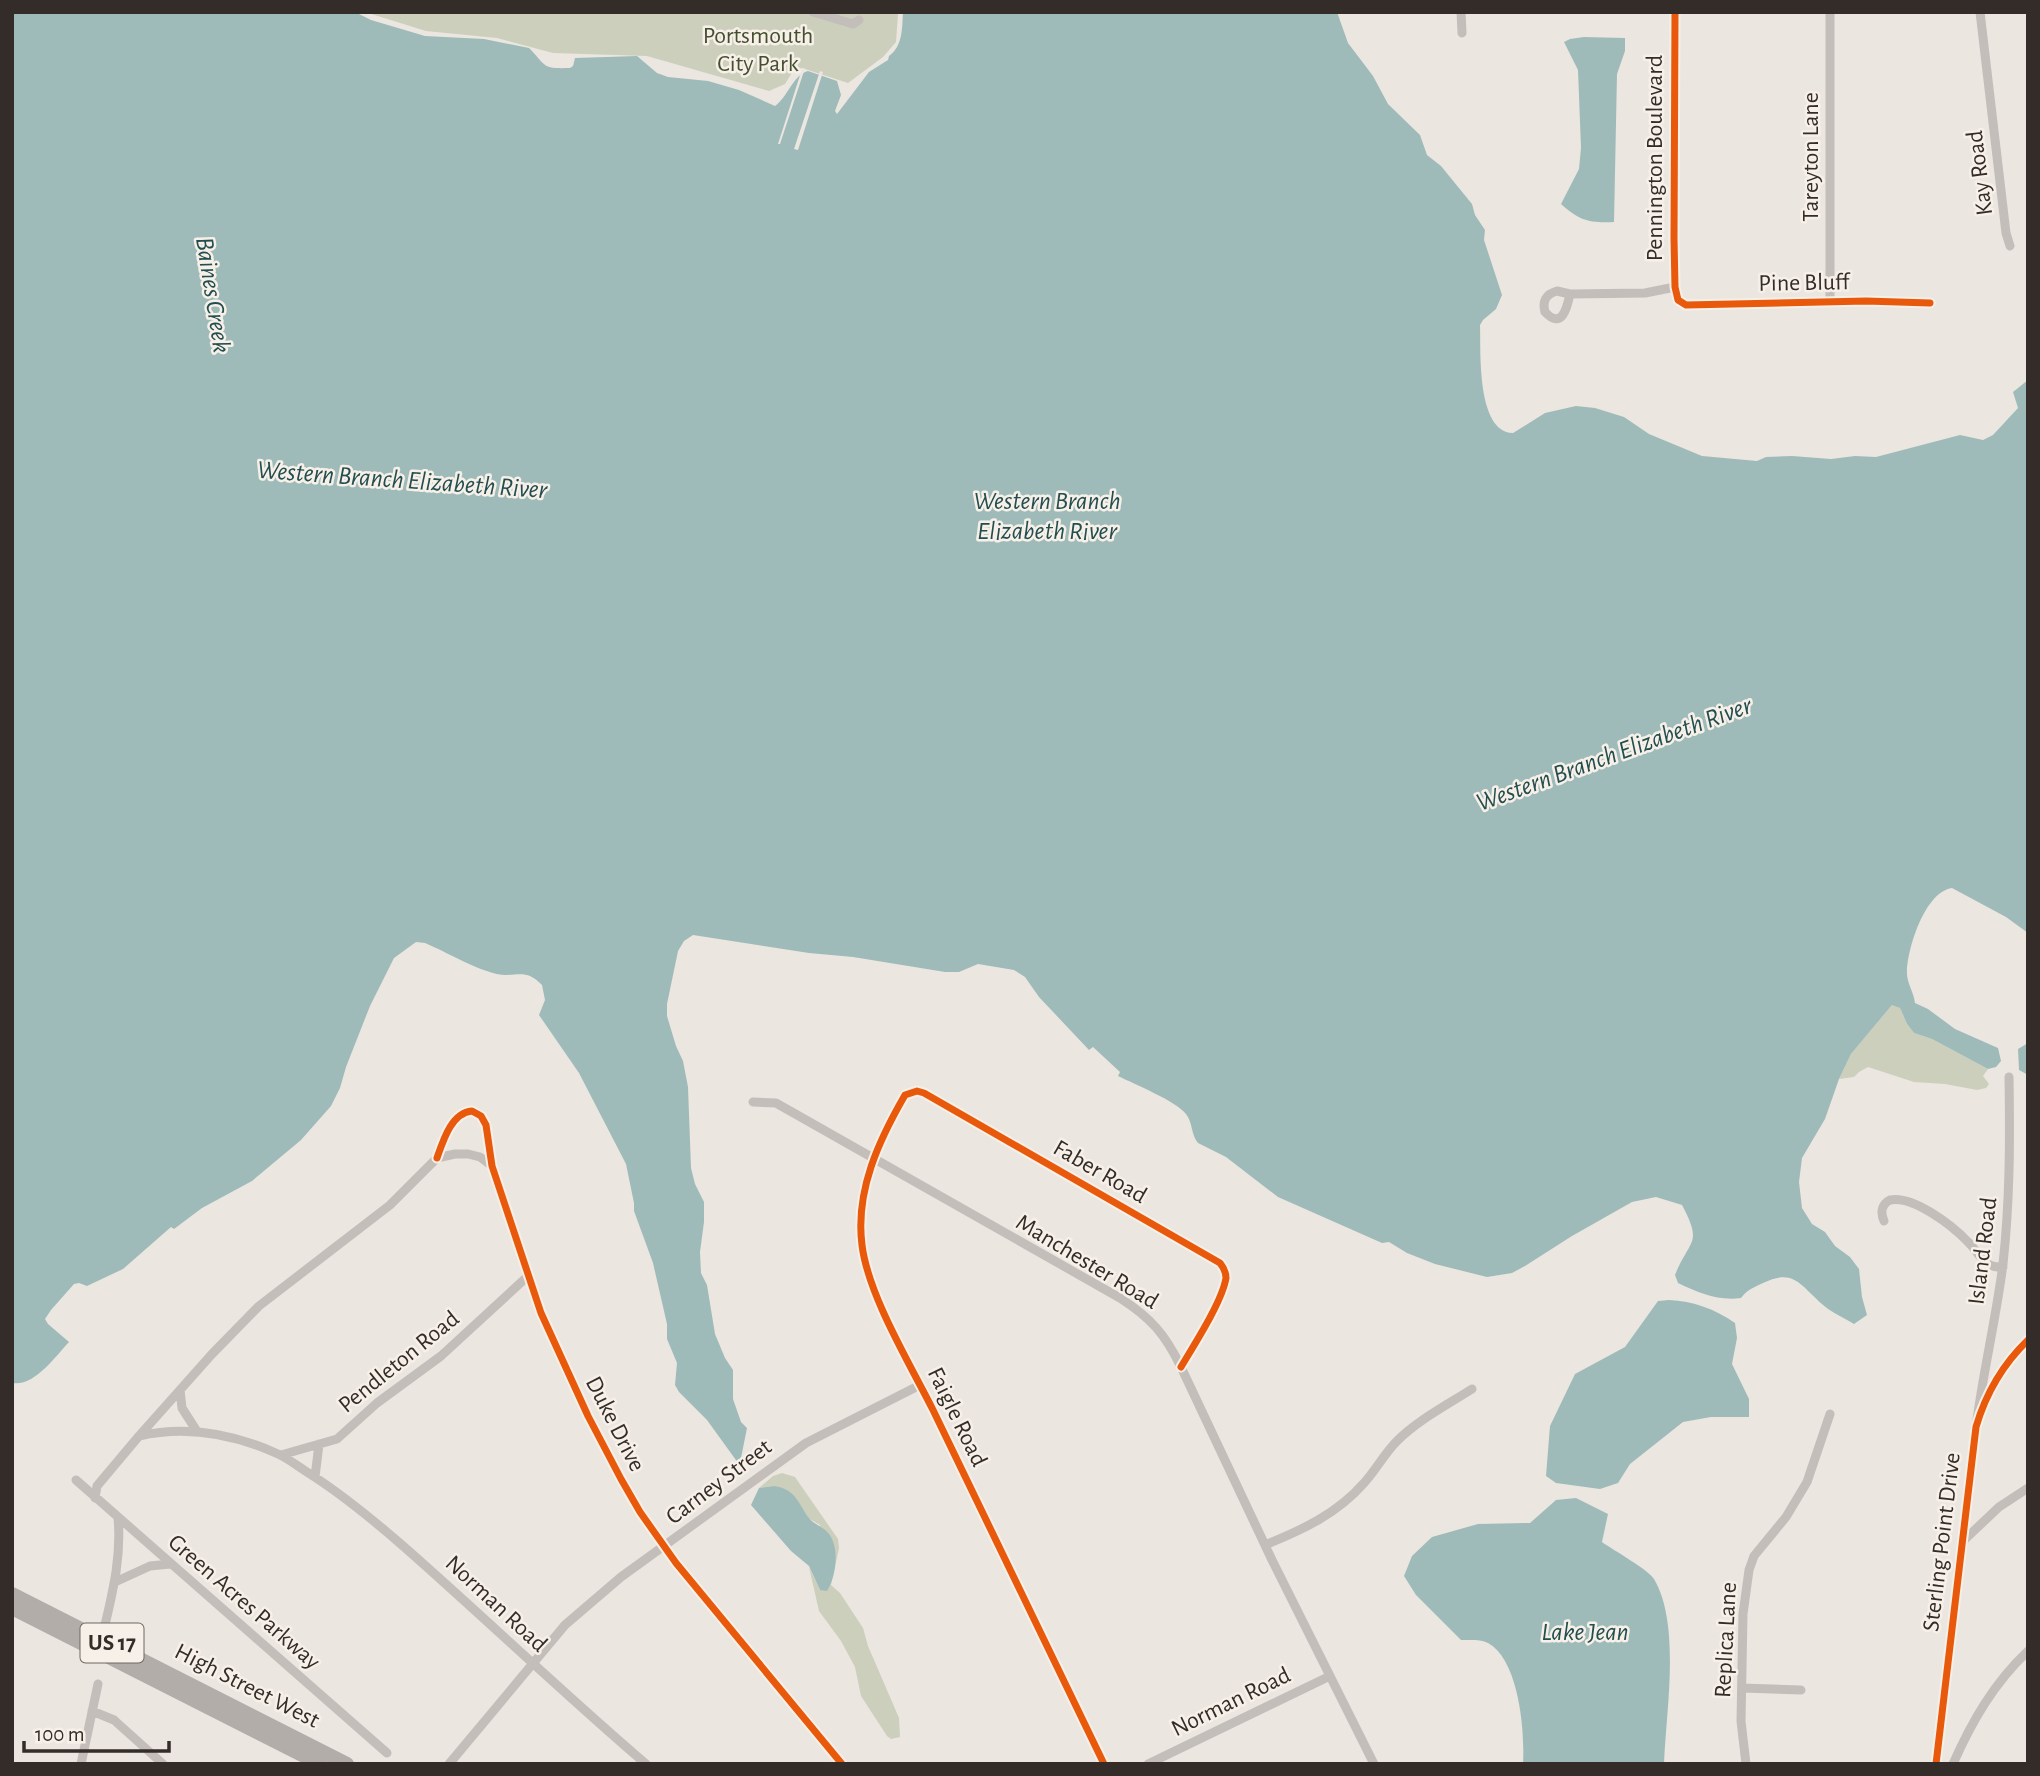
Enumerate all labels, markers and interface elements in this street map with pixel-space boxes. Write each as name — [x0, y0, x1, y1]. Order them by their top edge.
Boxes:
park label: Portsmouth City Park — [703, 24, 813, 76]
street label: Pennington Boulevard — [1643, 55, 1667, 261]
street label: Tareyton Lane — [1799, 92, 1823, 222]
street label: Kay Road — [1963, 129, 1997, 217]
water label: Baines Creek — [191, 235, 235, 355]
street label: Pine Bluff — [1758, 270, 1851, 296]
water label: Western Branch Elizabeth River — [256, 457, 550, 503]
water label: Western Branch Elizabeth River — [973, 488, 1121, 544]
water label: Western Branch Elizabeth River — [1473, 692, 1757, 816]
street label: Faber Road — [1049, 1136, 1151, 1208]
street label: Island Road — [1965, 1196, 2001, 1306]
street label: Manchester Road — [1012, 1210, 1162, 1314]
street label: Pendleton Road — [334, 1306, 464, 1418]
street label: Faigle Road — [923, 1364, 991, 1470]
street label: Duke Drive — [581, 1373, 649, 1475]
street label: Carney Street — [662, 1435, 777, 1529]
street label: Sterling Point Drive — [1919, 1451, 1965, 1633]
street label: Green Acres Parkway — [163, 1530, 325, 1674]
street label: Norman Road — [441, 1551, 551, 1657]
street label: Replica Lane — [1711, 1582, 1741, 1698]
water label: Lake Jean — [1541, 1619, 1629, 1645]
road number: US 17 — [80, 1624, 144, 1662]
street label: High Street West — [171, 1639, 323, 1733]
street label: Norman Road — [1168, 1663, 1294, 1741]
scale bar — [24, 1710, 170, 1754]
text: 100 m — [35, 1724, 85, 1745]

